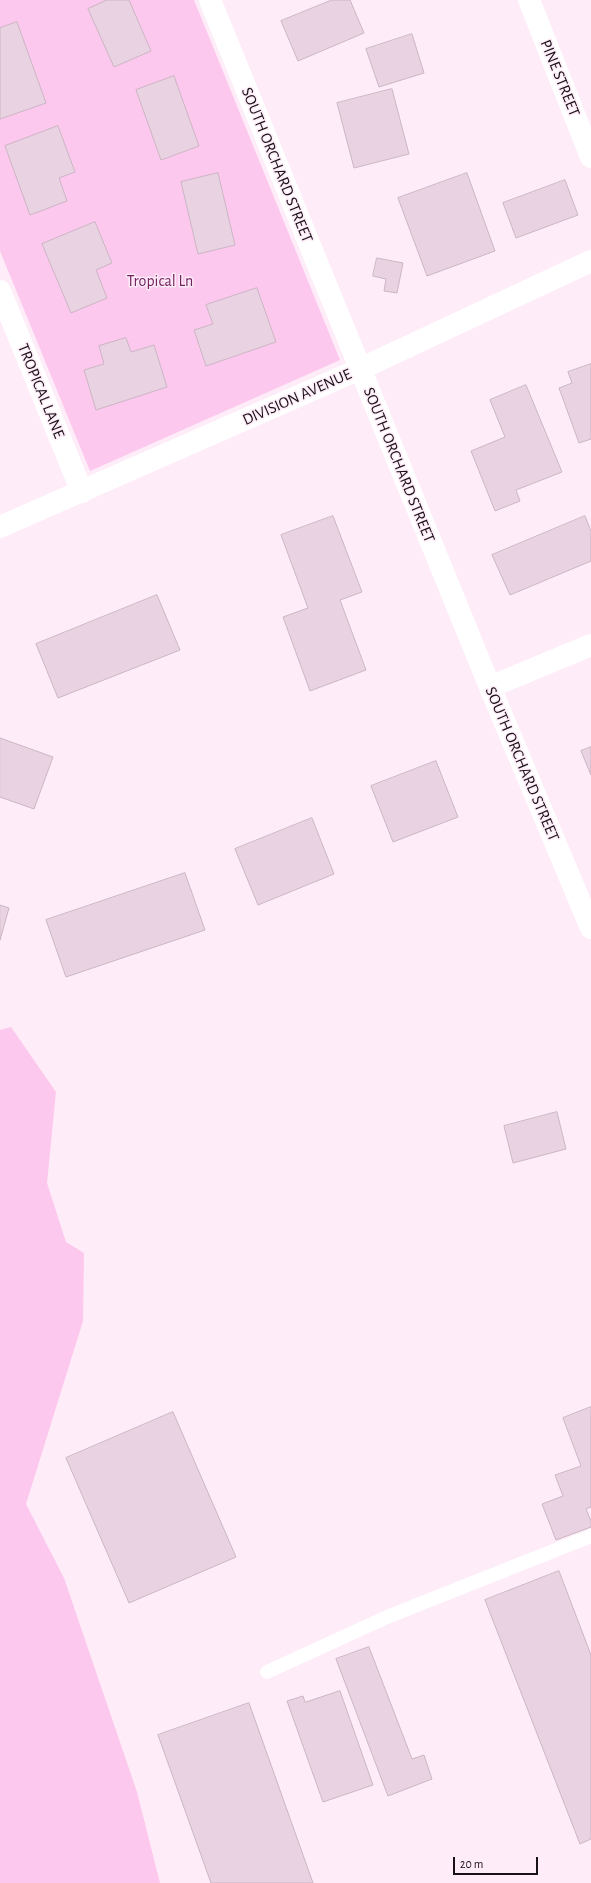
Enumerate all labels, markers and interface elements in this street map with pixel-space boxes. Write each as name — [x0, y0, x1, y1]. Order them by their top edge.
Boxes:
street label: PINE STREET — [536, 37, 584, 119]
street label: SOUTH ORCHARD STREET — [237, 85, 317, 245]
park label: Tropical Ln — [127, 271, 193, 291]
street label: TROPICAL LANE — [13, 341, 69, 441]
street label: DIVISION AVENUE — [240, 364, 354, 430]
street label: SOUTH ORCHARD STREET — [359, 385, 439, 545]
street label: SOUTH ORCHARD STREET — [481, 684, 563, 844]
scale bar — [455, 1849, 540, 1875]
text: 20 m — [460, 1858, 483, 1870]

